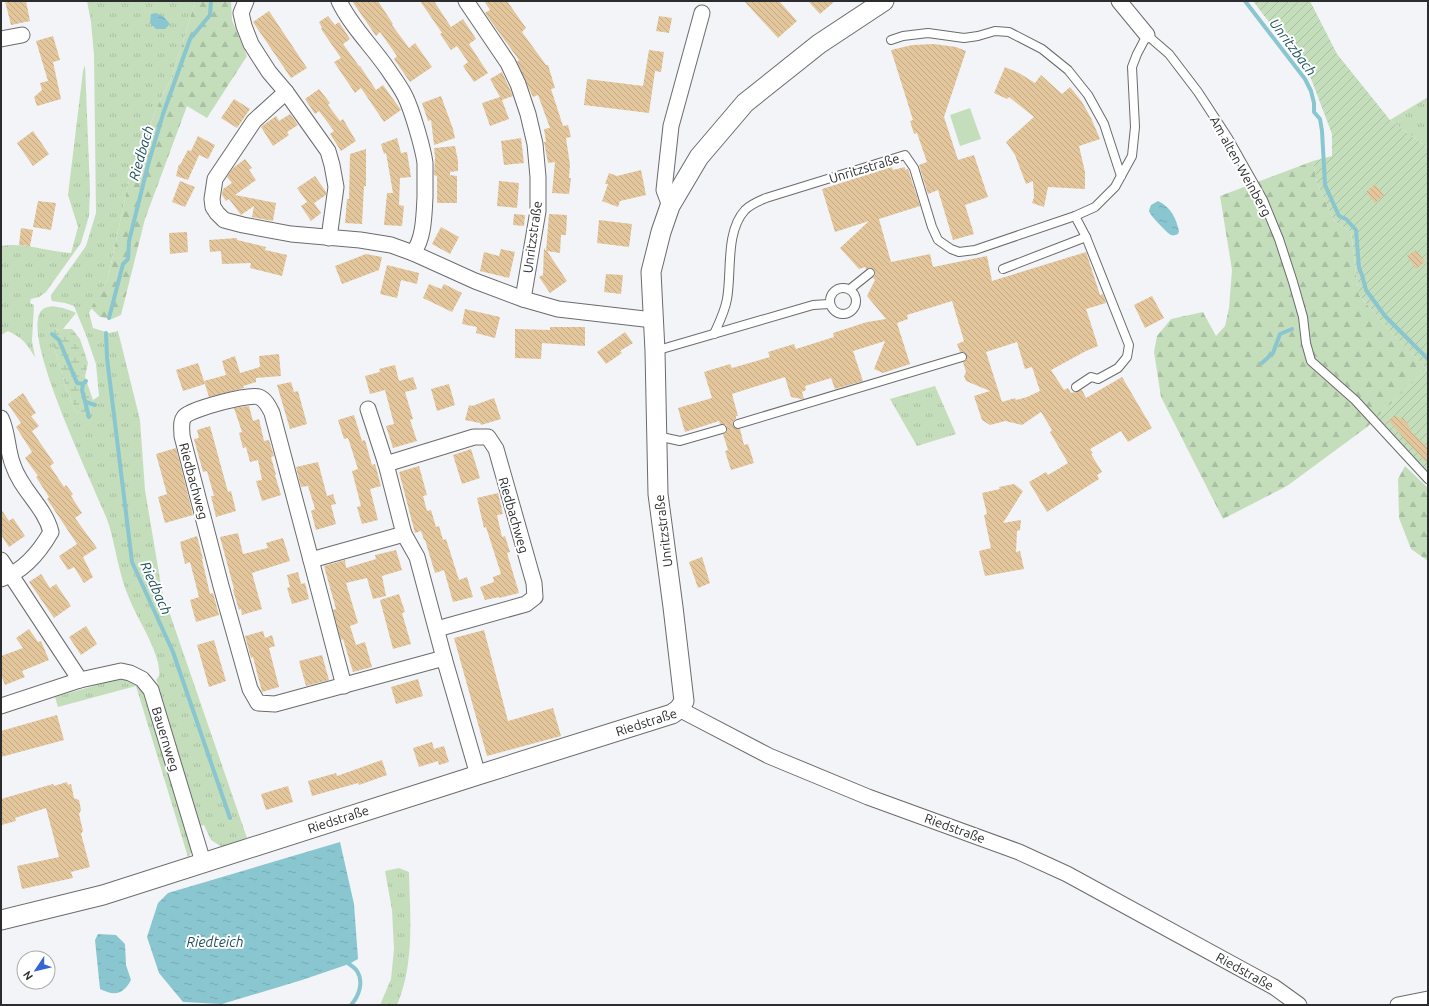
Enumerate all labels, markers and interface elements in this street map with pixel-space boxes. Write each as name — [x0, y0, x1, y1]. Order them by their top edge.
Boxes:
water label: Unritzbach — [1266, 15, 1320, 79]
street label: Am alten Weinberg — [1208, 114, 1274, 218]
water label: Riedbach — [126, 124, 156, 182]
street label: Unritzstraße — [827, 151, 901, 185]
street label: Unritzstraße — [520, 200, 544, 274]
street label: Riedbachweg — [177, 441, 211, 521]
street label: Riedbachweg — [496, 475, 532, 555]
street label: Unritzstraße — [652, 494, 674, 568]
water label: Riedbach — [137, 559, 175, 617]
street label: Bauernweg — [150, 705, 182, 773]
street label: Riedstraße — [614, 706, 678, 738]
street label: Riedstraße — [306, 803, 370, 835]
street label: Riedstraße — [923, 811, 987, 845]
water label: Riedteich — [186, 934, 244, 950]
north arrow — [16, 950, 56, 990]
street label: Riedstraße — [1214, 950, 1276, 992]
text: N — [21, 969, 35, 983]

